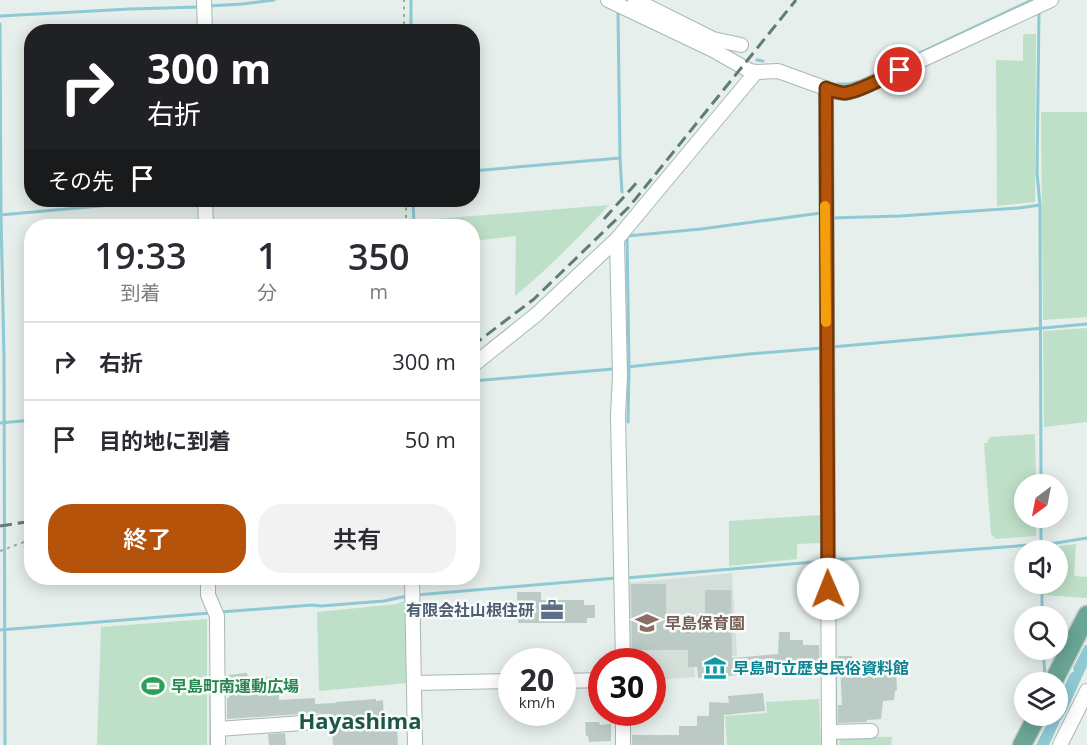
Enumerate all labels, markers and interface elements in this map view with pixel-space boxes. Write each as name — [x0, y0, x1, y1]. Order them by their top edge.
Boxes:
text: 300 m — [147, 39, 271, 96]
pin — [874, 44, 925, 95]
icon: right — [48, 48, 126, 126]
icon: arrive — [883, 53, 916, 86]
text: 右折 — [147, 95, 201, 132]
icon: arrive — [126, 162, 159, 195]
text: その先 — [48, 165, 114, 195]
text: 19:33 — [94, 231, 187, 280]
text: 1 — [257, 231, 278, 280]
text: 350 — [348, 232, 410, 281]
text: m — [370, 278, 388, 305]
text: 到着 — [120, 279, 160, 306]
text: 分 — [257, 279, 277, 306]
icon: right — [48, 345, 81, 378]
text: 300 m — [392, 346, 456, 376]
text: 右折 — [99, 347, 143, 377]
icon: arrive — [48, 423, 81, 456]
text: 50 m — [405, 424, 456, 454]
text: 目的地に到着 — [99, 425, 231, 455]
north arrow — [1014, 474, 1068, 528]
map controls — [1014, 474, 1068, 726]
button: 終了 — [48, 504, 246, 573]
button: 共有 — [258, 504, 456, 573]
button: sound — [1014, 540, 1068, 594]
position arrow — [796, 557, 860, 621]
office icon: 有限会社山根住研 — [539, 597, 565, 623]
place label: 有限会社山根住研 — [406, 599, 534, 621]
button: search — [1014, 606, 1068, 660]
school or university icon: 早島保育園 — [634, 610, 660, 636]
place label: 早島保育園 — [665, 612, 745, 634]
speed limit sign: 30 — [588, 648, 666, 726]
museum icon: 早島町立歴史民俗資料館 — [702, 655, 728, 681]
place label: 早島町立歴史民俗資料館 — [733, 657, 909, 679]
text: 20 — [520, 659, 554, 700]
button: layers — [1014, 672, 1068, 726]
sports icon: 早島町南運動広場 — [140, 673, 166, 699]
place label: 早島町南運動広場 — [171, 675, 299, 697]
text: km/h — [519, 692, 555, 712]
district label: Hayashima — [299, 705, 421, 735]

